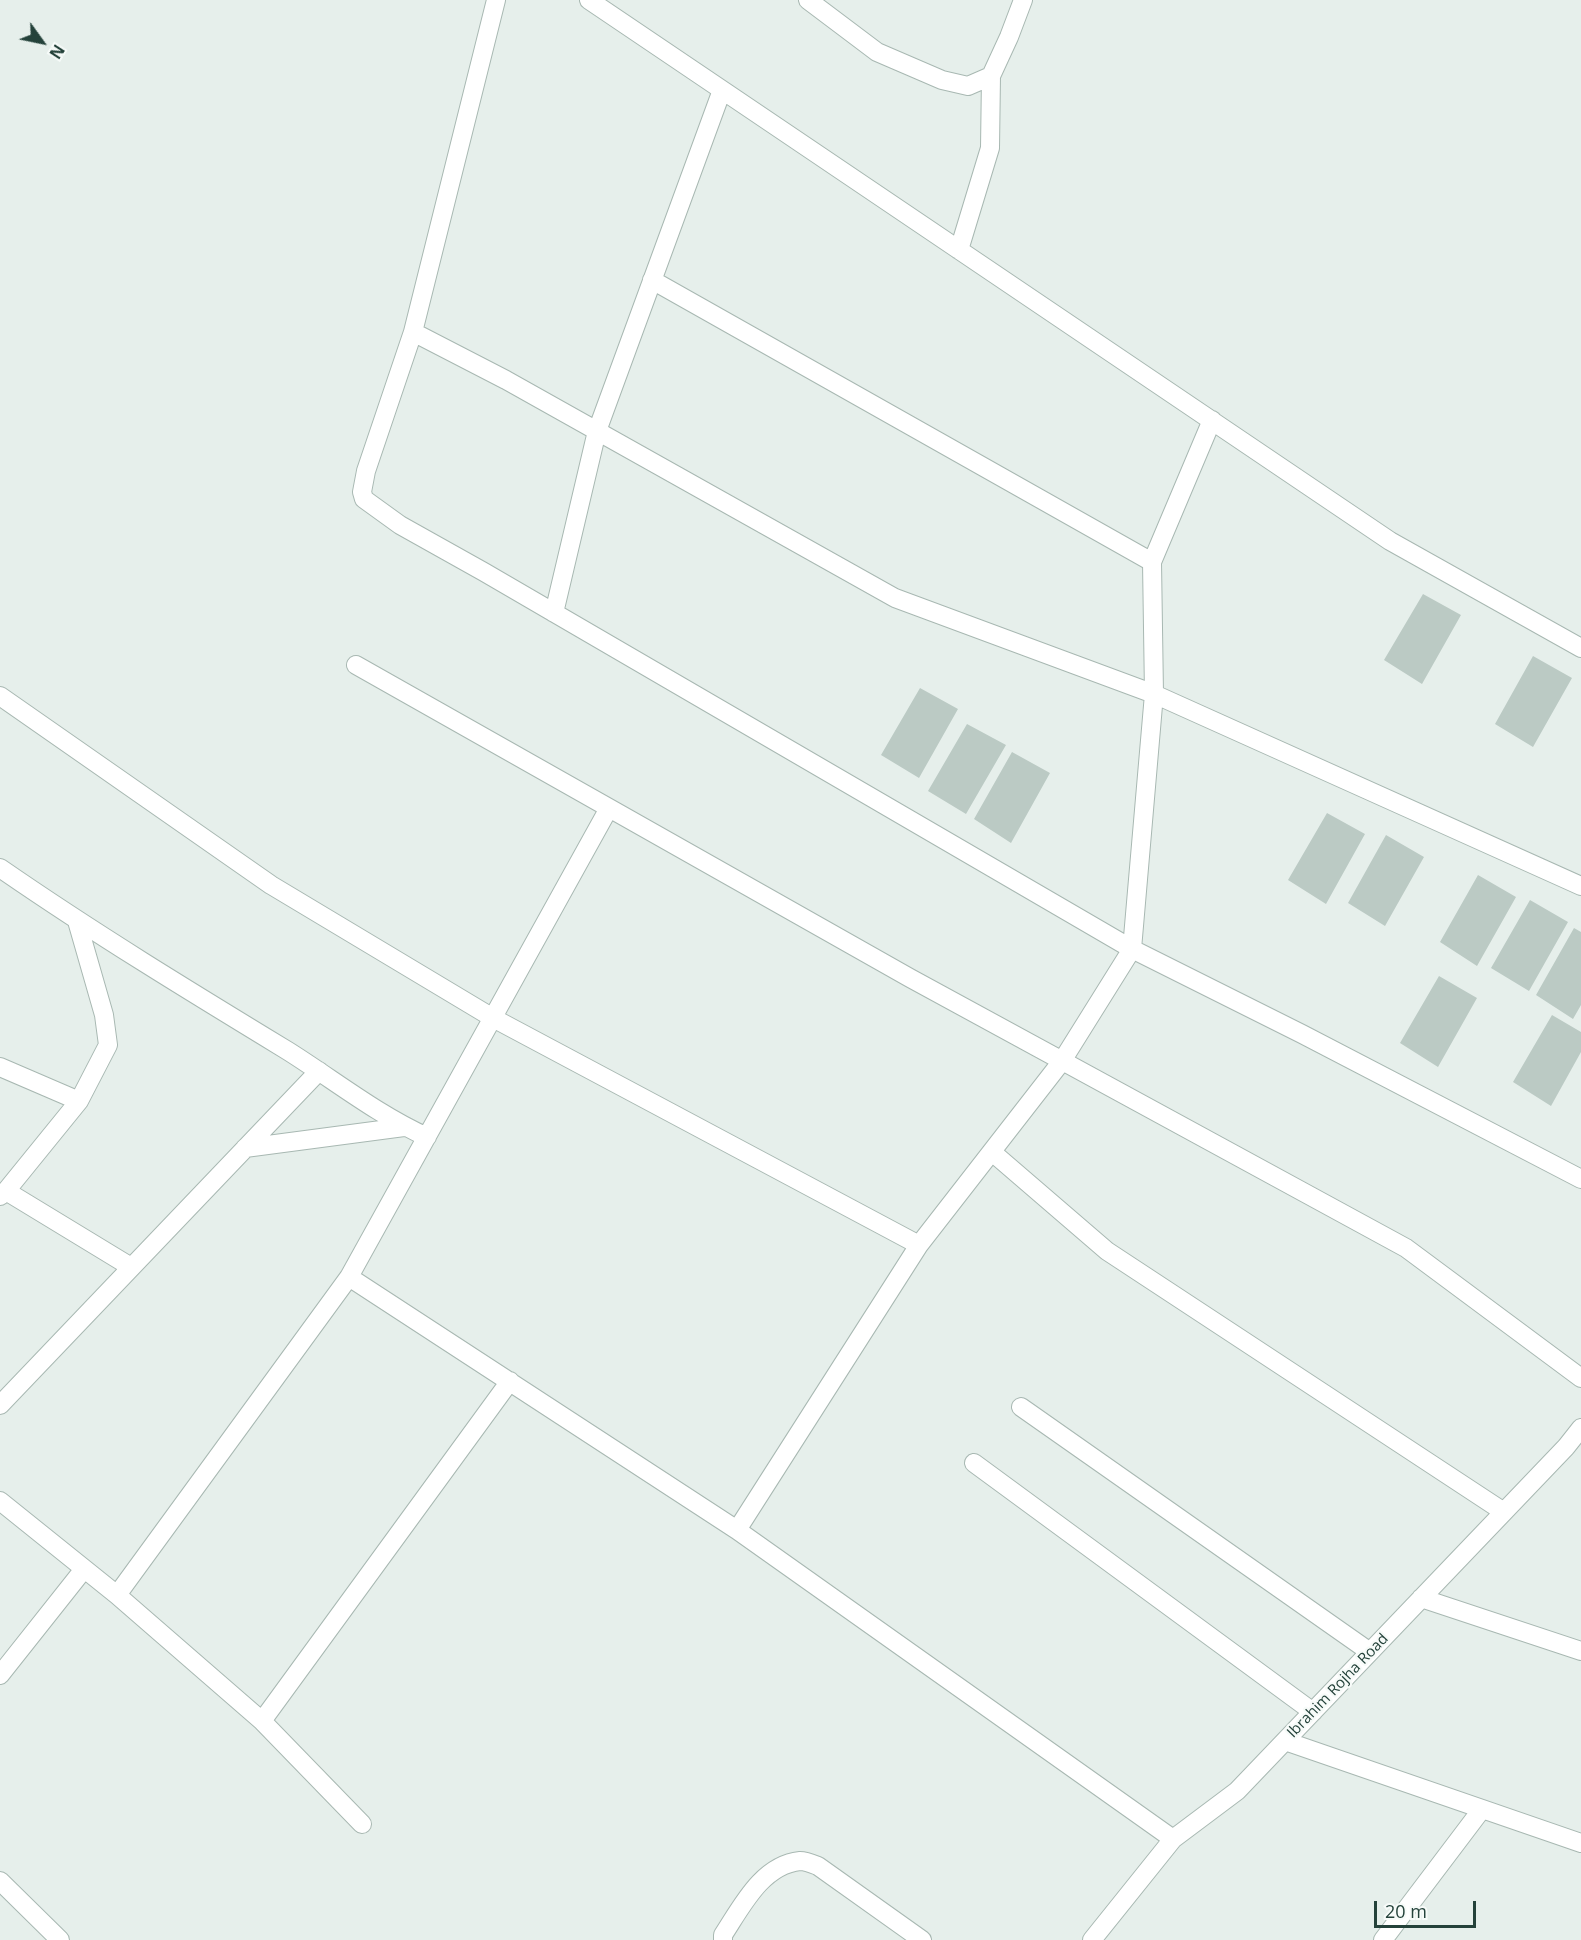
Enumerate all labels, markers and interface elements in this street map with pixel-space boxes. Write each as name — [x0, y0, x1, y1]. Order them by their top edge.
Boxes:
north arrow — [12, 12, 72, 72]
text: N — [44, 40, 70, 63]
street label: Ibrahim Rojha Road — [1284, 1630, 1392, 1742]
scale bar — [1377, 1889, 1479, 1927]
text: 20 m — [1385, 1899, 1427, 1923]

